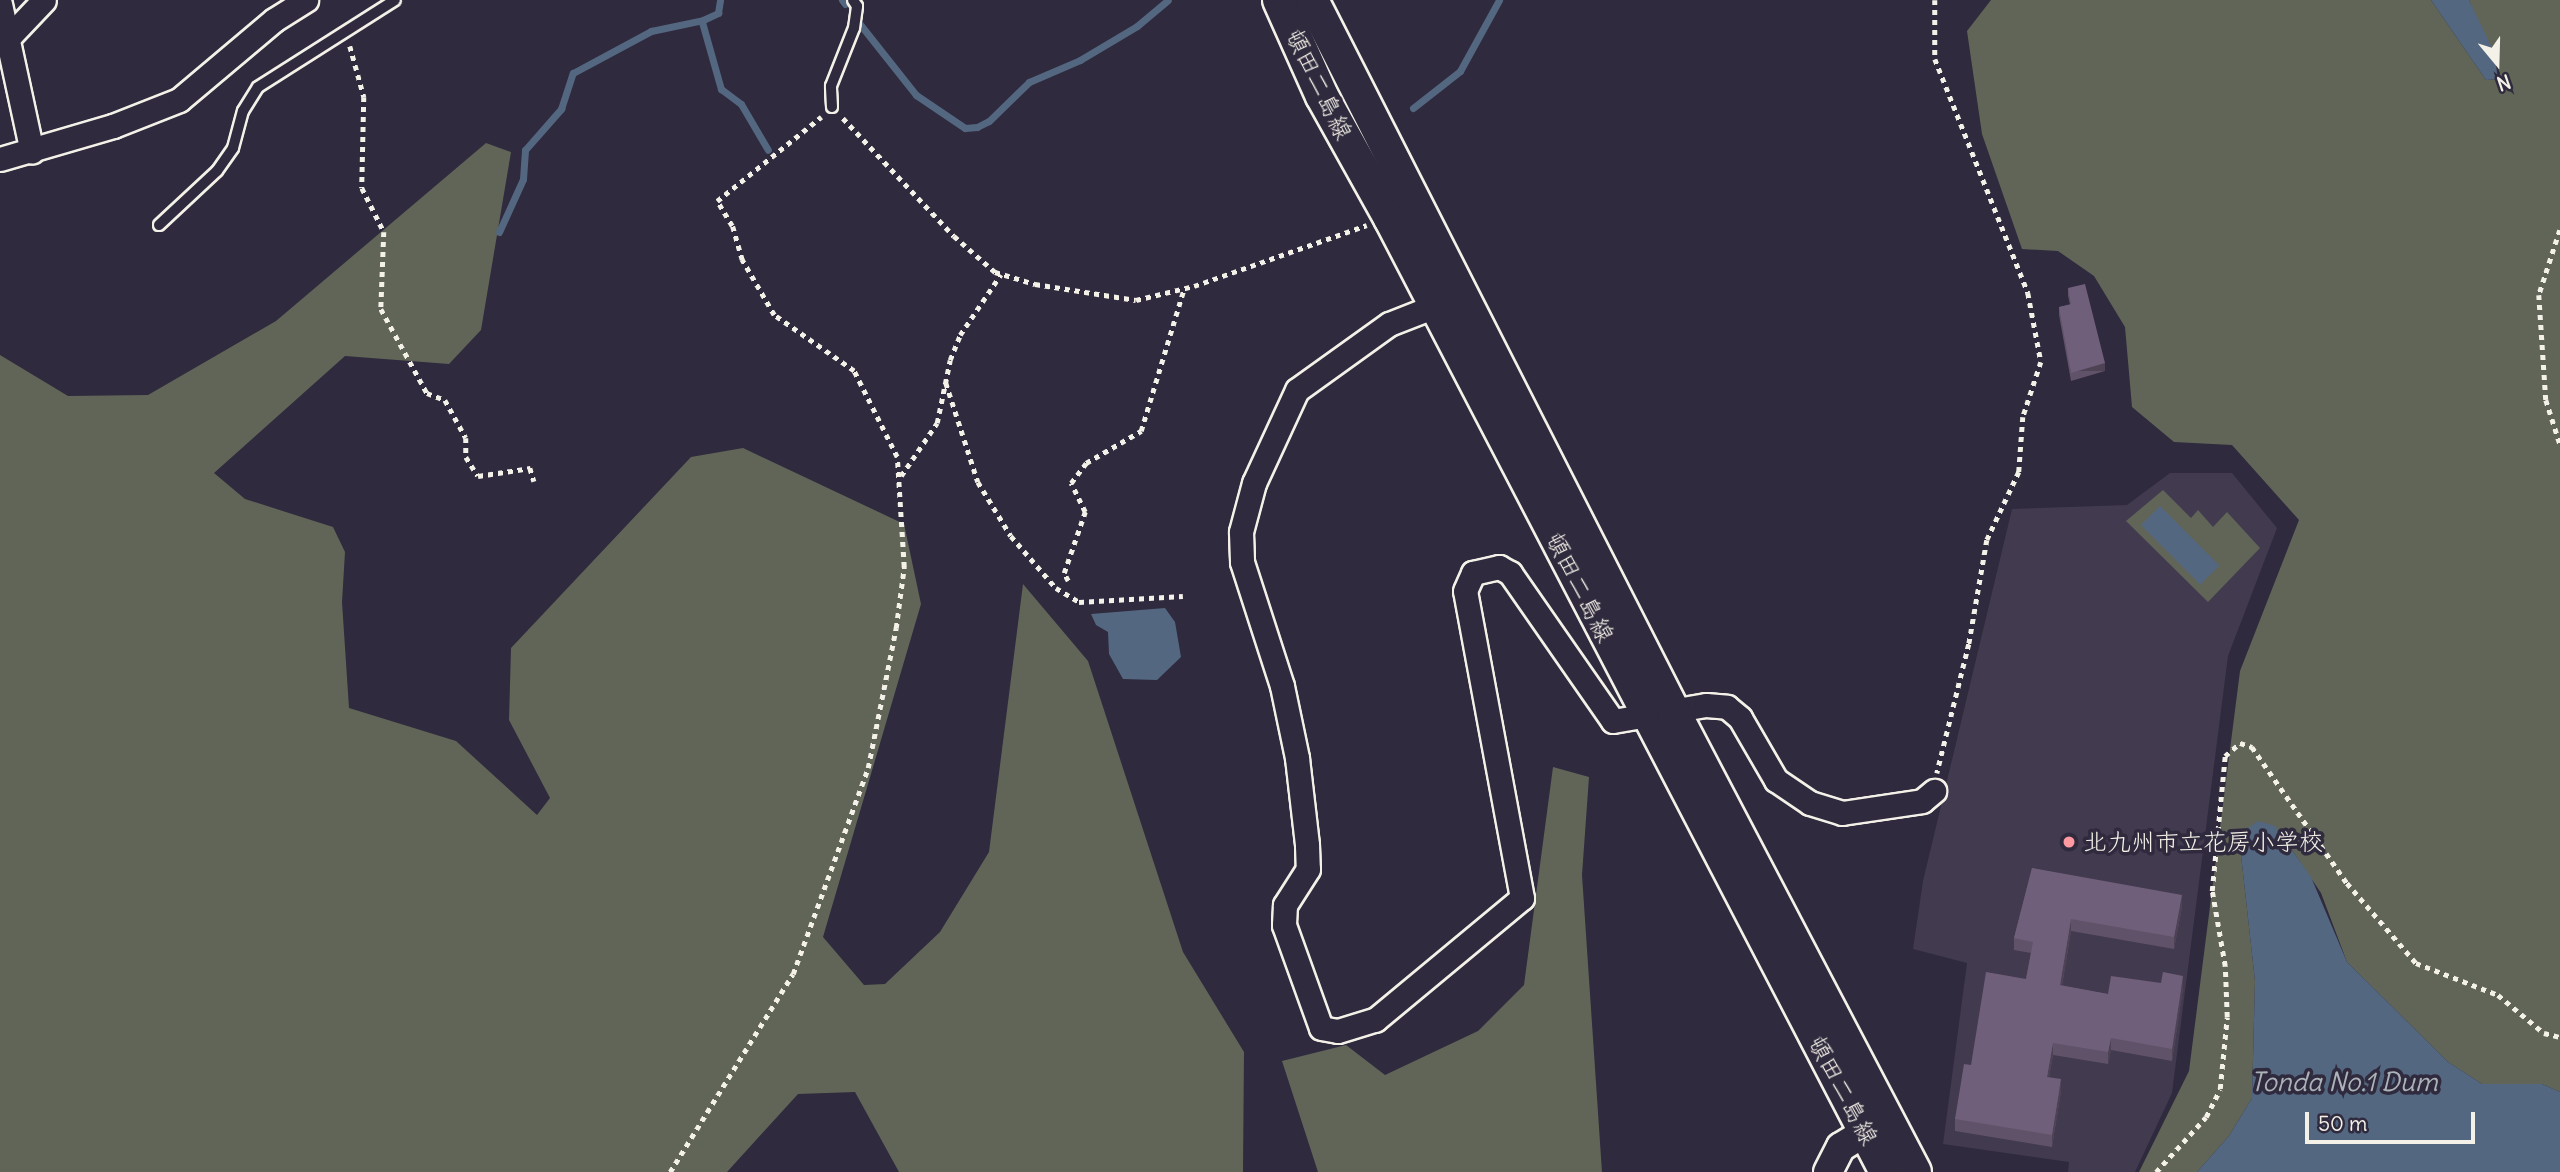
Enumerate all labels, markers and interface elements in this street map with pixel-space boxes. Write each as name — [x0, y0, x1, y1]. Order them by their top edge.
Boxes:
street label: 頓田二島線 — [1280, 24, 1358, 144]
north arrow — [2462, 28, 2532, 98]
text: N — [2494, 69, 2514, 96]
street label: 頓田二島線 — [1540, 527, 1620, 647]
place label: 北九州市立花房小学校 — [2083, 828, 2323, 856]
marker: 北九州市立花房小学校 — [2061, 834, 2077, 850]
street label: 頓田二島線 — [1802, 1030, 1884, 1150]
water label: Tonda No.1 Dum — [2250, 1066, 2438, 1098]
scale bar — [2308, 1098, 2478, 1142]
text: 50 m — [2318, 1110, 2367, 1137]

